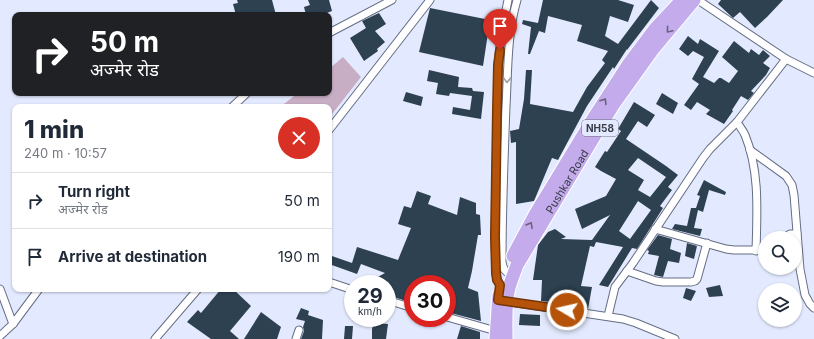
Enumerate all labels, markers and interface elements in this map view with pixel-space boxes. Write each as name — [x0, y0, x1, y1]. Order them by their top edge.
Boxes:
pin — [483, 9, 517, 50]
icon: arrive — [489, 15, 511, 37]
text: 50 m — [90, 25, 159, 59]
one-way arrow — [666, 25, 673, 33]
icon: right — [24, 28, 76, 80]
text: अज्मेर रोड — [90, 59, 159, 80]
one-way arrow — [503, 77, 511, 83]
one-way arrow — [599, 98, 607, 105]
text: 1 min — [24, 115, 84, 144]
button: close — [278, 117, 320, 159]
road number: NH58 — [582, 120, 618, 136]
text: 240 m · 10:57 — [24, 145, 107, 161]
street label: Pushkar Road — [543, 147, 592, 216]
text: Turn right — [58, 182, 130, 201]
icon: right — [24, 190, 46, 212]
text: 50 m — [284, 191, 320, 210]
text: अज्मेर रोड — [58, 201, 108, 217]
one-way arrow — [525, 222, 533, 229]
map controls — [758, 231, 802, 327]
button: search — [758, 231, 802, 275]
icon: arrive — [24, 246, 46, 268]
text: Arrive at destination — [58, 247, 207, 266]
text: 190 m — [278, 247, 320, 266]
speed limit sign: 30 — [404, 275, 456, 327]
button: layers — [758, 283, 802, 327]
text: 29 — [357, 284, 383, 308]
position arrow — [546, 289, 588, 331]
text: km/h — [358, 305, 382, 317]

